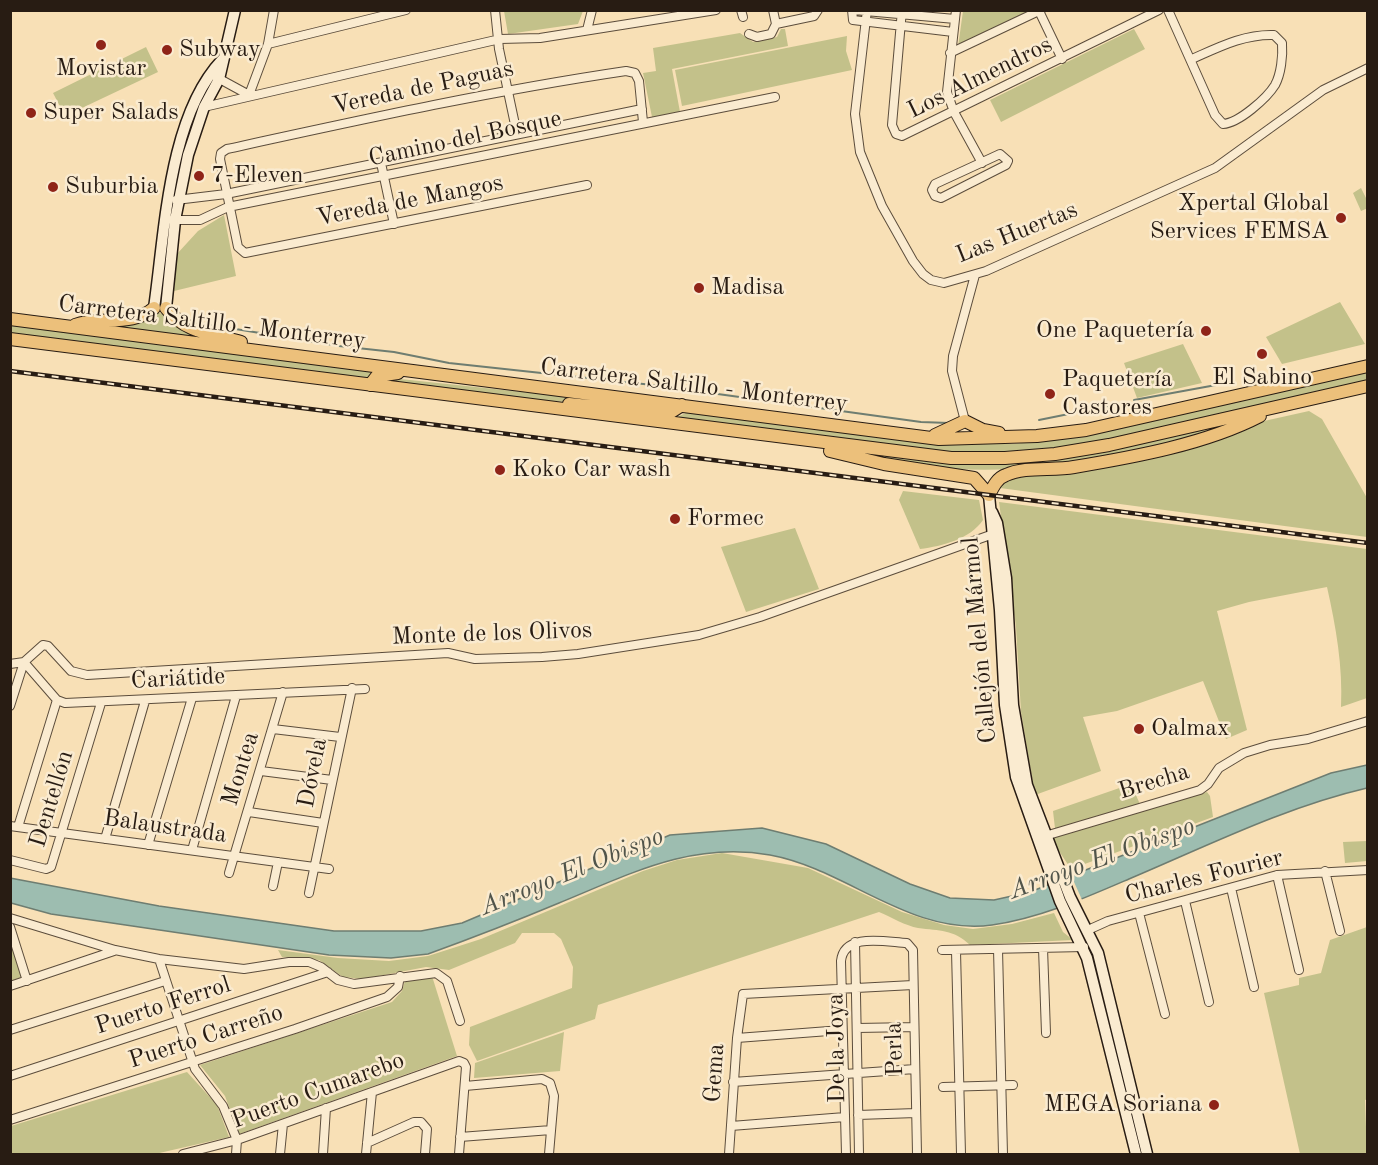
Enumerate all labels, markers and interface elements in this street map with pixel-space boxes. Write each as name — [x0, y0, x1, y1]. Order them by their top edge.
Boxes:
street label: Los Almendros — [903, 30, 1057, 126]
place label: Subway — [179, 36, 261, 64]
marker: Movistar — [94, 38, 108, 52]
marker: Subway — [160, 43, 174, 57]
place label: Movistar — [56, 55, 146, 83]
street label: Vereda de Paguas — [330, 55, 516, 121]
place label: Super Salads — [43, 99, 179, 127]
street label: Camino del Bosque — [366, 104, 564, 174]
marker: Super Salads — [24, 106, 38, 120]
place label: 7-Eleven — [211, 162, 303, 190]
marker: 7-Eleven — [192, 169, 206, 183]
street label: Vereda de Mangos — [314, 169, 506, 233]
place label: Suburbia — [65, 173, 158, 201]
marker: Suburbia — [46, 180, 60, 194]
place label: Xpertal Global Services FEMSA — [1150, 190, 1329, 246]
street label: Las Huertas — [952, 196, 1082, 270]
marker: Xpertal Global Services FEMSA — [1334, 211, 1348, 225]
place label: Madisa — [711, 274, 784, 302]
marker: Madisa — [692, 281, 706, 295]
street label: Carretera Saltillo - Monterrey — [57, 290, 367, 356]
place label: One Paquetería — [1036, 317, 1194, 345]
marker: One Paquetería — [1199, 324, 1213, 338]
marker: El Sabino — [1255, 347, 1269, 361]
street label: Carretera Saltillo - Monterrey — [539, 353, 849, 419]
place label: El Sabino — [1212, 364, 1312, 392]
place label: Paquetería Castores — [1062, 366, 1173, 422]
marker: Paquetería Castores — [1043, 387, 1057, 401]
place label: Koko Car wash — [512, 456, 671, 484]
marker: Koko Car wash — [493, 463, 507, 477]
place label: Formec — [687, 505, 764, 533]
marker: Formec — [668, 512, 682, 526]
street label: Callejón del Mármol — [957, 536, 1003, 744]
street label: Monte de los Olivos — [391, 616, 593, 652]
street label: Cariátide — [130, 662, 226, 696]
place label: Oalmax — [1151, 715, 1230, 743]
marker: Oalmax — [1132, 722, 1146, 736]
street label: Montea — [216, 728, 266, 810]
street label: Dóvela — [292, 736, 334, 810]
street label: Dentellón — [24, 747, 80, 851]
street label: Brecha — [1115, 758, 1193, 806]
street label: Balaustrada — [101, 804, 229, 850]
water label: Arroyo El Obispo — [1005, 811, 1199, 907]
water label: Arroyo El Obispo — [476, 821, 668, 923]
street label: Charles Fourier — [1122, 843, 1286, 911]
street label: Puerto Ferrol — [92, 971, 234, 1041]
street label: De la Joya — [822, 993, 852, 1103]
street label: Puerto Carreño — [125, 998, 287, 1076]
street label: Perla — [880, 1021, 910, 1077]
street label: Gema — [699, 1042, 731, 1104]
street label: Puerto Cumarebo — [228, 1046, 408, 1136]
place label: MEGA Soriana — [1044, 1091, 1202, 1119]
marker: MEGA Soriana — [1207, 1098, 1221, 1112]

